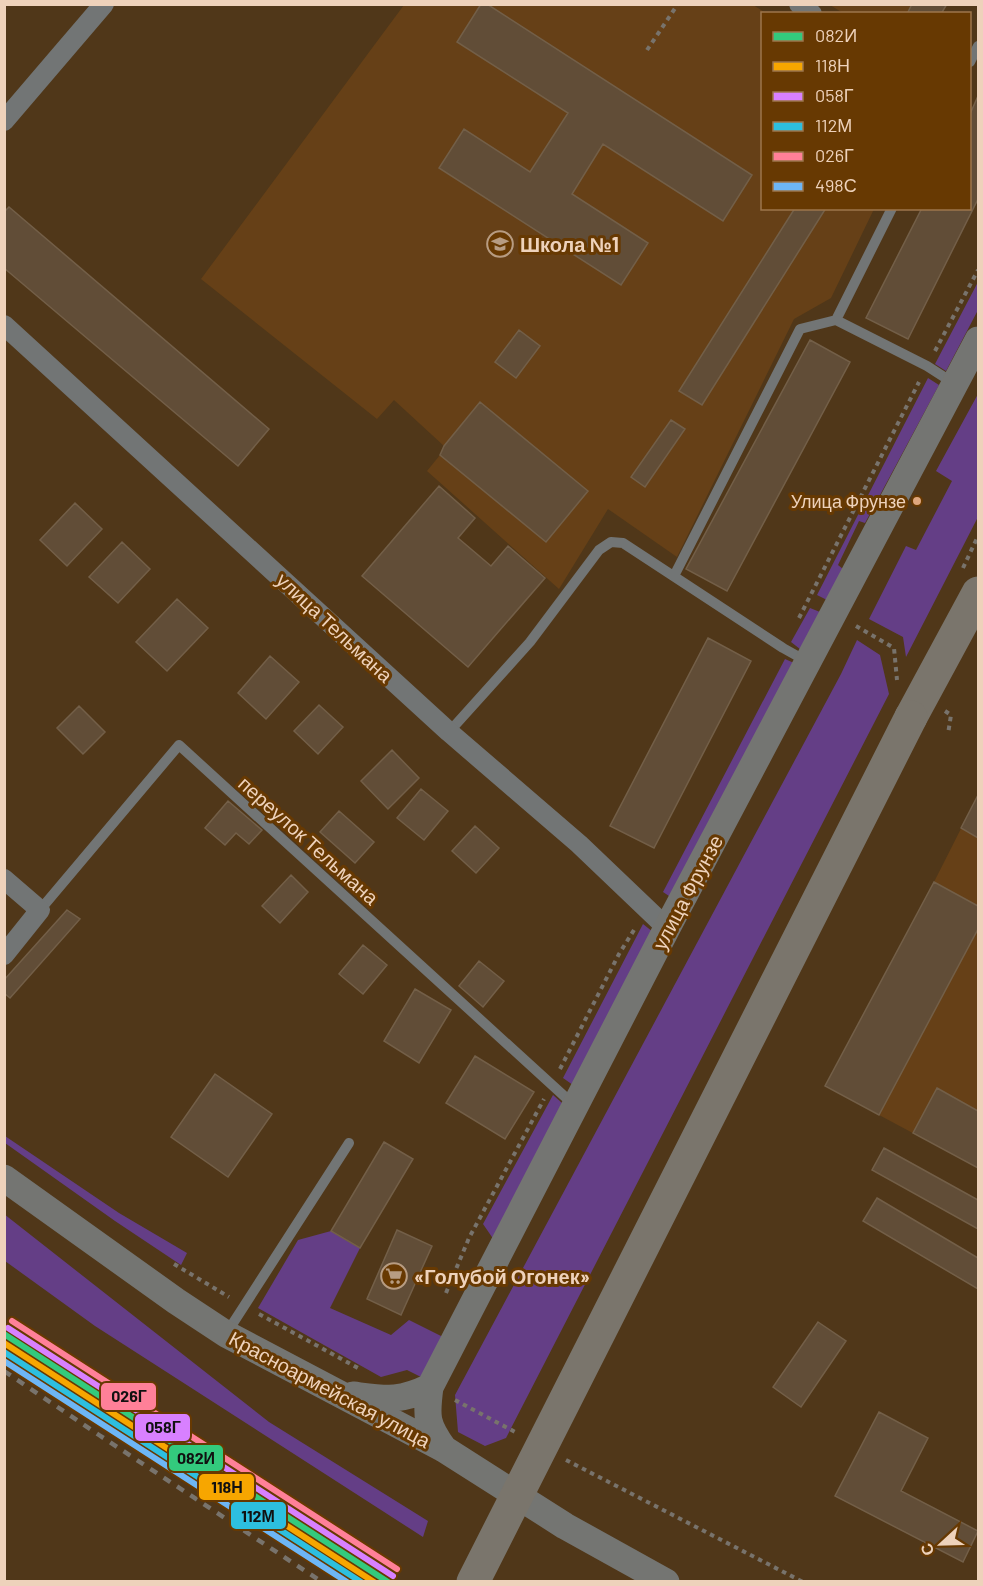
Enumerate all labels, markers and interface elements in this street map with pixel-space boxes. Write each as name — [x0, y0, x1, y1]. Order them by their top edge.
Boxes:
legend — [761, 12, 971, 210]
text: 082И — [815, 24, 857, 46]
text: 118Н — [815, 54, 850, 76]
text: 058Г — [815, 84, 854, 106]
text: 112М — [815, 114, 852, 136]
text: 026Г — [815, 144, 854, 166]
text: 498С — [815, 174, 857, 196]
school or university icon: Школа №1 — [485, 229, 515, 259]
place label: Школа №1 — [520, 232, 619, 256]
place label: Улица Фрунзе — [791, 490, 906, 512]
marker: Улица Фрунзе — [911, 495, 923, 507]
street label: улица Тельмана — [272, 567, 399, 687]
street label: переулок Тельмана — [234, 771, 385, 910]
street label: улица Фрунзе — [647, 831, 727, 953]
supermarket icon: «Голубой Огонек» — [379, 1261, 409, 1291]
place label: «Голубой Огонек» — [414, 1264, 590, 1288]
street label: Красноармейская улица — [225, 1326, 436, 1453]
line badge: 026Г — [100, 1382, 157, 1411]
text: 026Г — [111, 1386, 147, 1405]
line badge: 058Г — [134, 1413, 191, 1442]
text: 058Г — [145, 1417, 181, 1436]
line badge: 082И — [168, 1444, 224, 1472]
text: 082И — [177, 1448, 215, 1467]
line badge: 118Н — [198, 1473, 255, 1501]
text: 118Н — [211, 1477, 243, 1496]
line badge: 112М — [230, 1501, 287, 1530]
text: 112М — [241, 1506, 275, 1525]
north arrow — [911, 1514, 971, 1574]
text: С — [915, 1540, 938, 1559]

